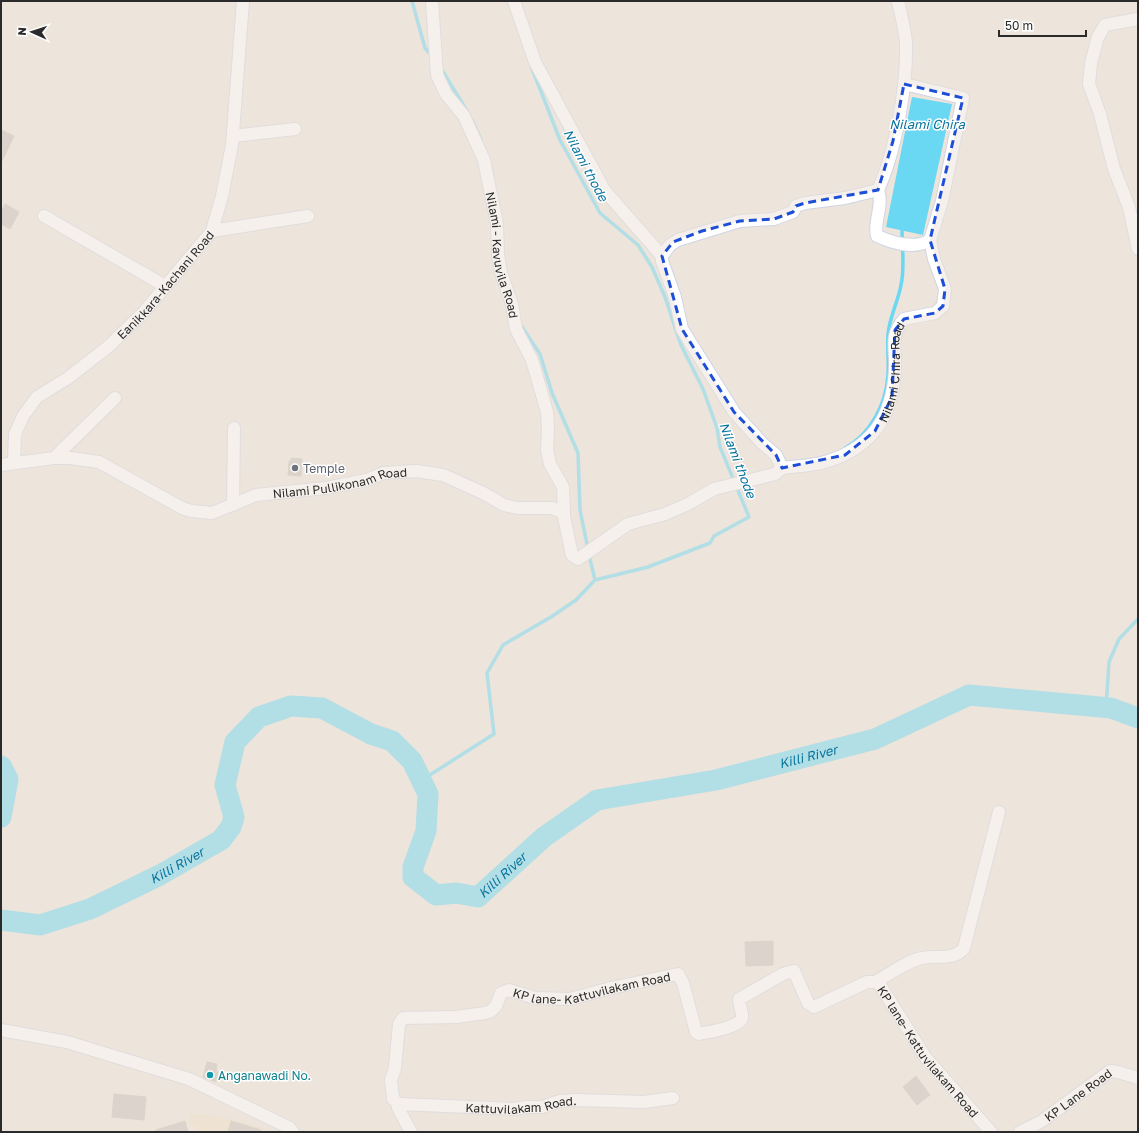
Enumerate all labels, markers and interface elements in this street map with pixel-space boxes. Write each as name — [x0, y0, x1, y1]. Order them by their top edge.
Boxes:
north arrow — [12, 12, 52, 52]
scale bar — [999, 12, 1086, 38]
text: 50 m — [1005, 18, 1033, 33]
text: N — [15, 27, 28, 36]
water label: Nilami Chira — [889, 116, 966, 132]
water label: Nilami thode — [560, 126, 612, 205]
street label: Nilami - Kavuvila Road — [483, 190, 522, 319]
street label: Eanikkara-Kachani Road — [114, 227, 217, 342]
street label: Nilami Chira Road — [875, 319, 908, 425]
water label: Nilami thode — [716, 420, 760, 501]
place label: Temple — [303, 461, 345, 476]
marker: Temple — [290, 463, 300, 473]
street label: Nilami Pullikonam Road — [272, 464, 408, 501]
water label: Killi River — [777, 741, 841, 771]
water label: Killi River — [147, 843, 208, 887]
water label: Killi River — [475, 848, 531, 901]
street label: KP lane- Kattuvilakam Road — [511, 968, 672, 1007]
street label: KP lane- Kattuvilakam Road — [875, 983, 982, 1120]
street label: KP Lane Road — [1041, 1065, 1114, 1124]
place label: Anganawadi No. — [218, 1068, 311, 1083]
marker: Anganawadi No. — [205, 1070, 215, 1080]
street label: Kattuvilakam Road. — [465, 1092, 577, 1117]

